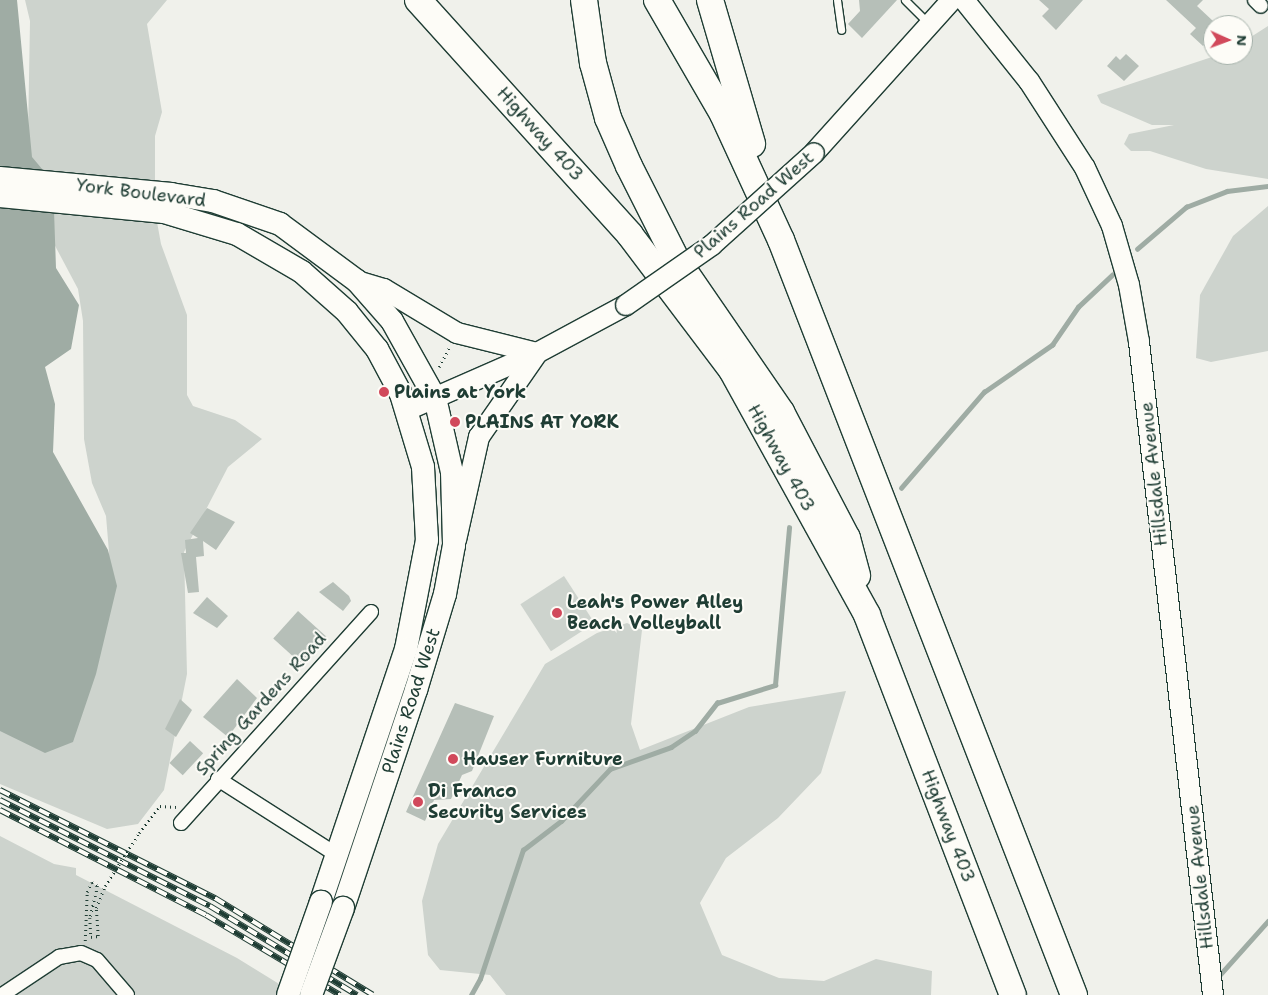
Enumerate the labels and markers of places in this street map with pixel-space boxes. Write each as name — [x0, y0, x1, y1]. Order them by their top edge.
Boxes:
place label: Plains at York — [394, 381, 526, 403]
marker: Plains at York — [378, 386, 390, 398]
place label: PLAINS AT YORK — [465, 411, 619, 433]
marker: PLAINS AT YORK — [449, 416, 461, 428]
place label: Leah's Power Alley Beach Volleyball — [567, 592, 743, 634]
marker: Leah's Power Alley Beach Volleyball — [551, 607, 563, 619]
place label: Hauser Furniture — [463, 748, 623, 770]
marker: Hauser Furniture — [447, 753, 459, 765]
place label: Di Franco Security Services — [428, 781, 587, 824]
marker: Di Franco Security Services — [412, 796, 424, 808]

